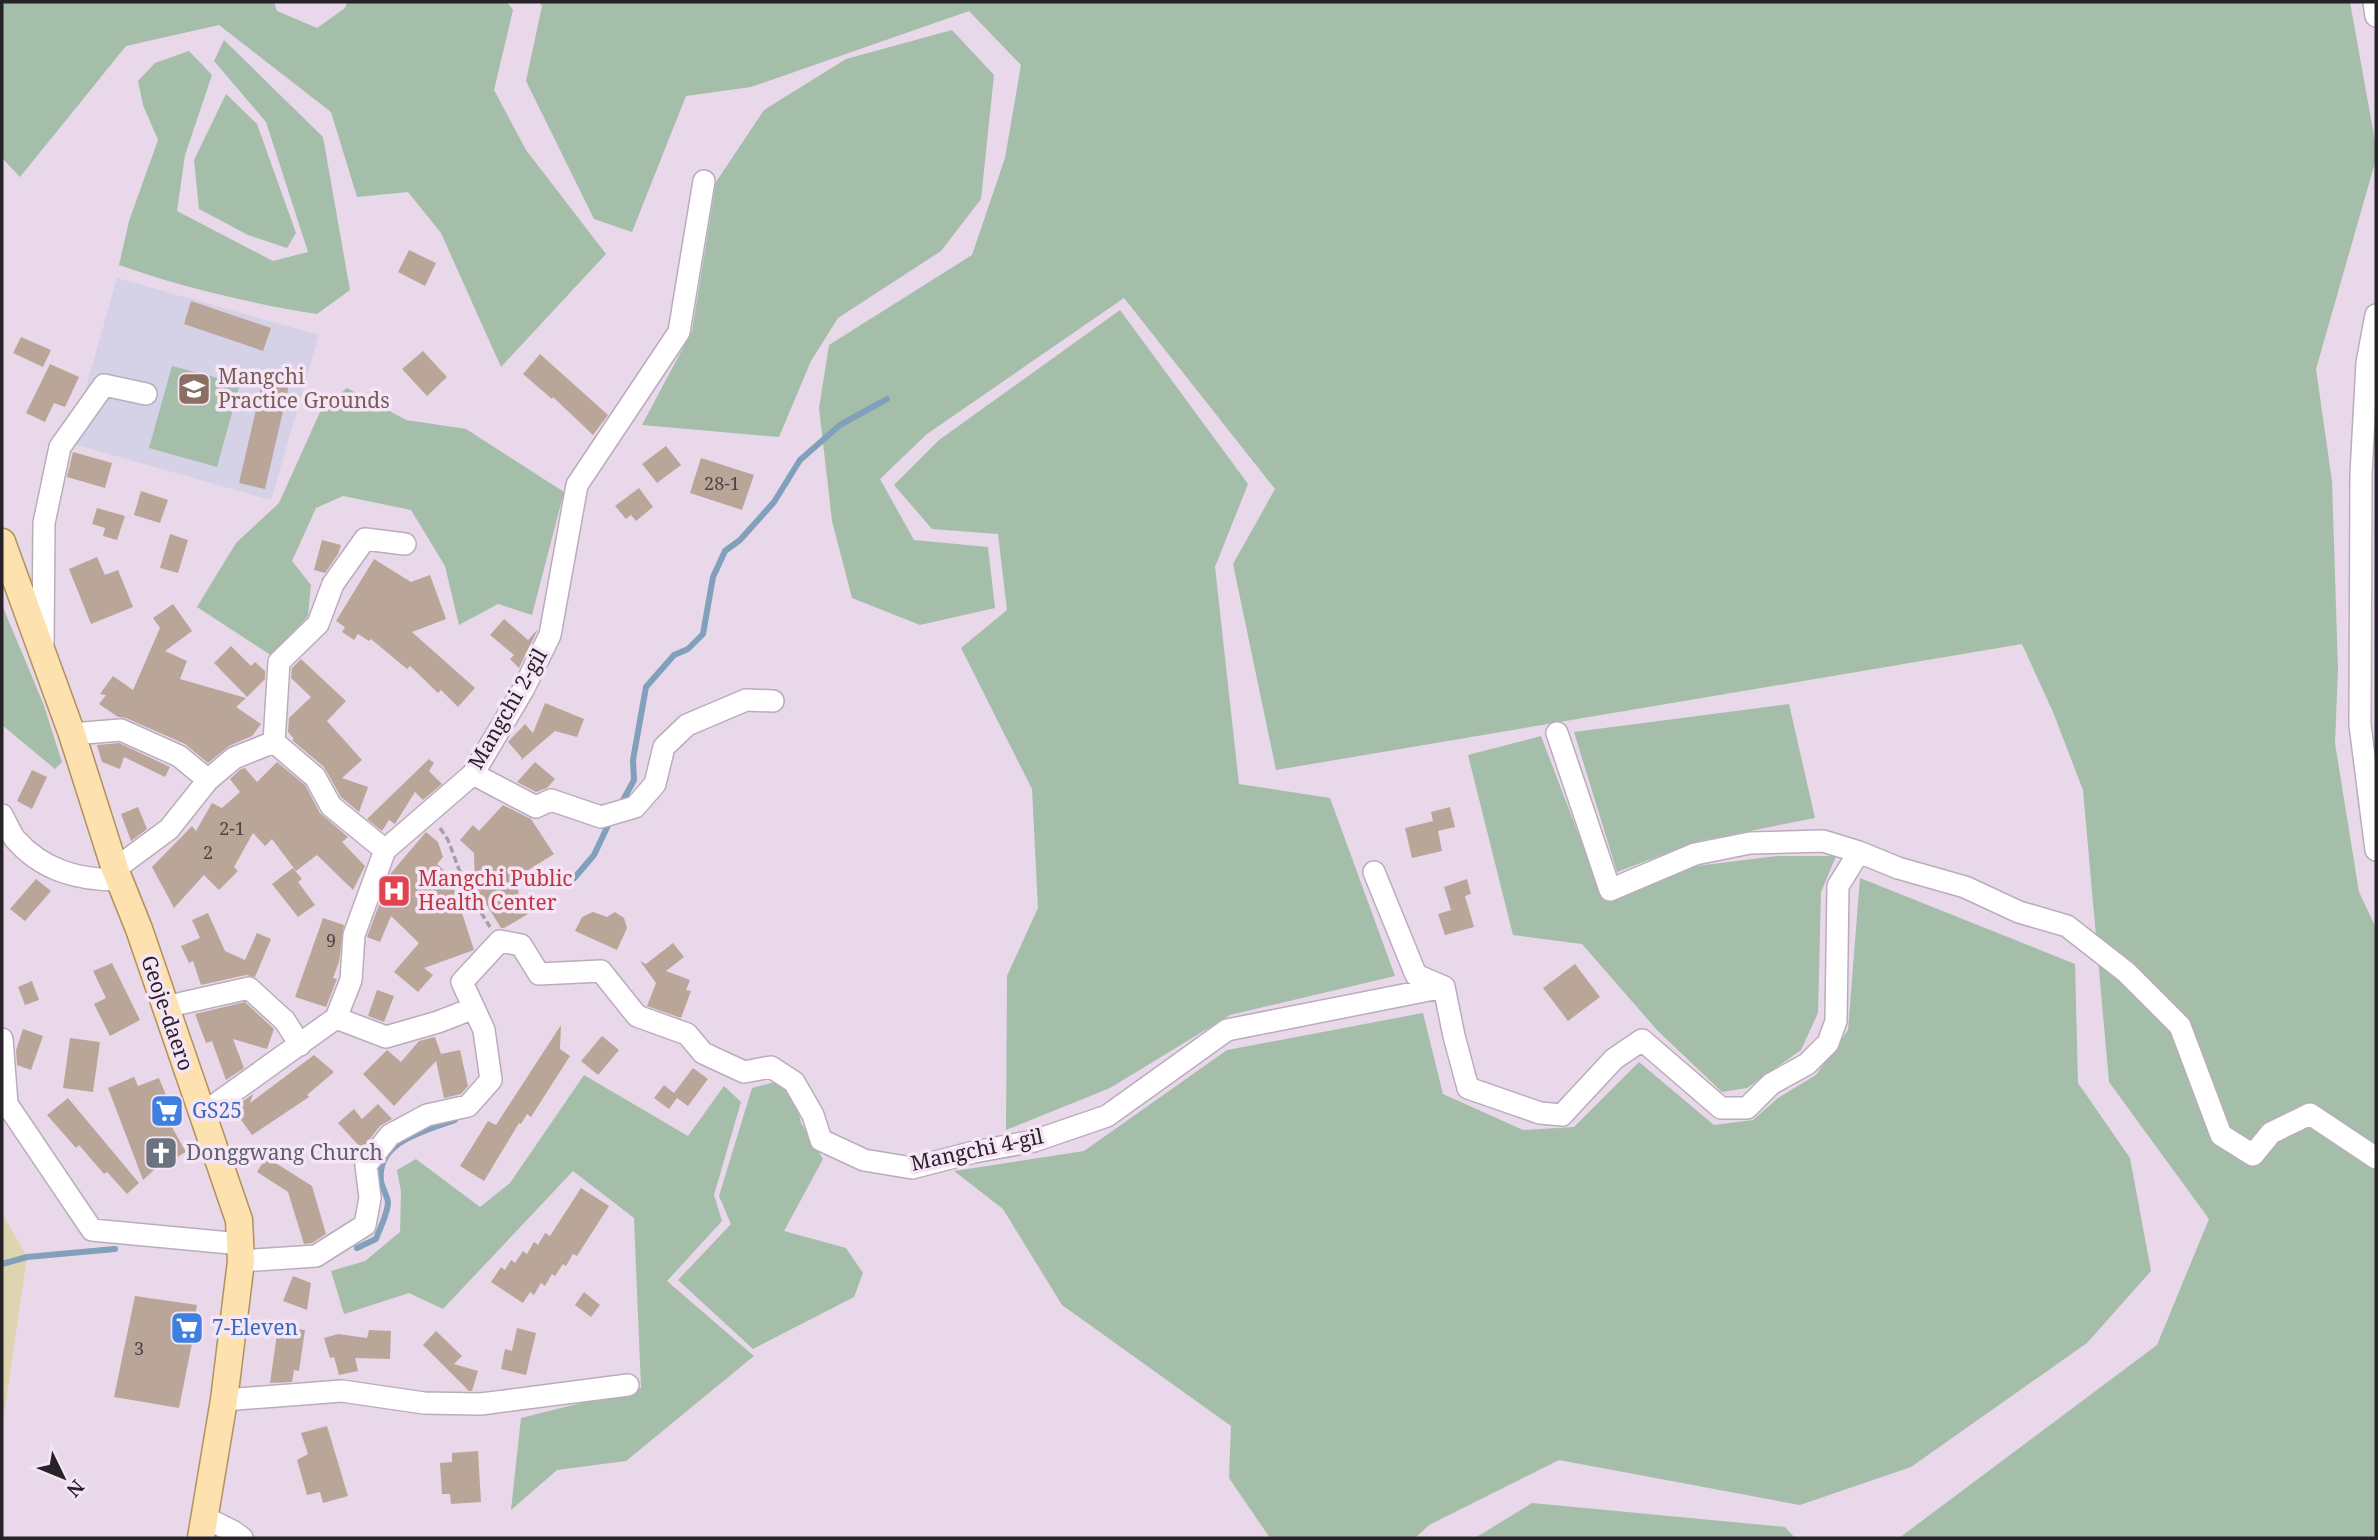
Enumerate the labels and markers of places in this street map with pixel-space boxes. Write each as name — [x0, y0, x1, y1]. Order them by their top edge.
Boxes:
place label: Mangchi Practice Grounds — [218, 362, 390, 414]
school or university icon: Mangchi Practice Grounds — [175, 370, 213, 408]
place label: Mangchi Public Health Center — [418, 864, 573, 916]
hospital icon: Mangchi Public Health Center — [375, 872, 413, 910]
supermarket icon: GS25 — [148, 1092, 186, 1130]
place label: GS25 — [192, 1096, 242, 1124]
church icon: Donggwang Church — [142, 1134, 180, 1172]
place label: Donggwang Church — [186, 1138, 383, 1166]
supermarket icon: 7-Eleven — [168, 1309, 206, 1347]
place label: 7-Eleven — [212, 1313, 298, 1341]

